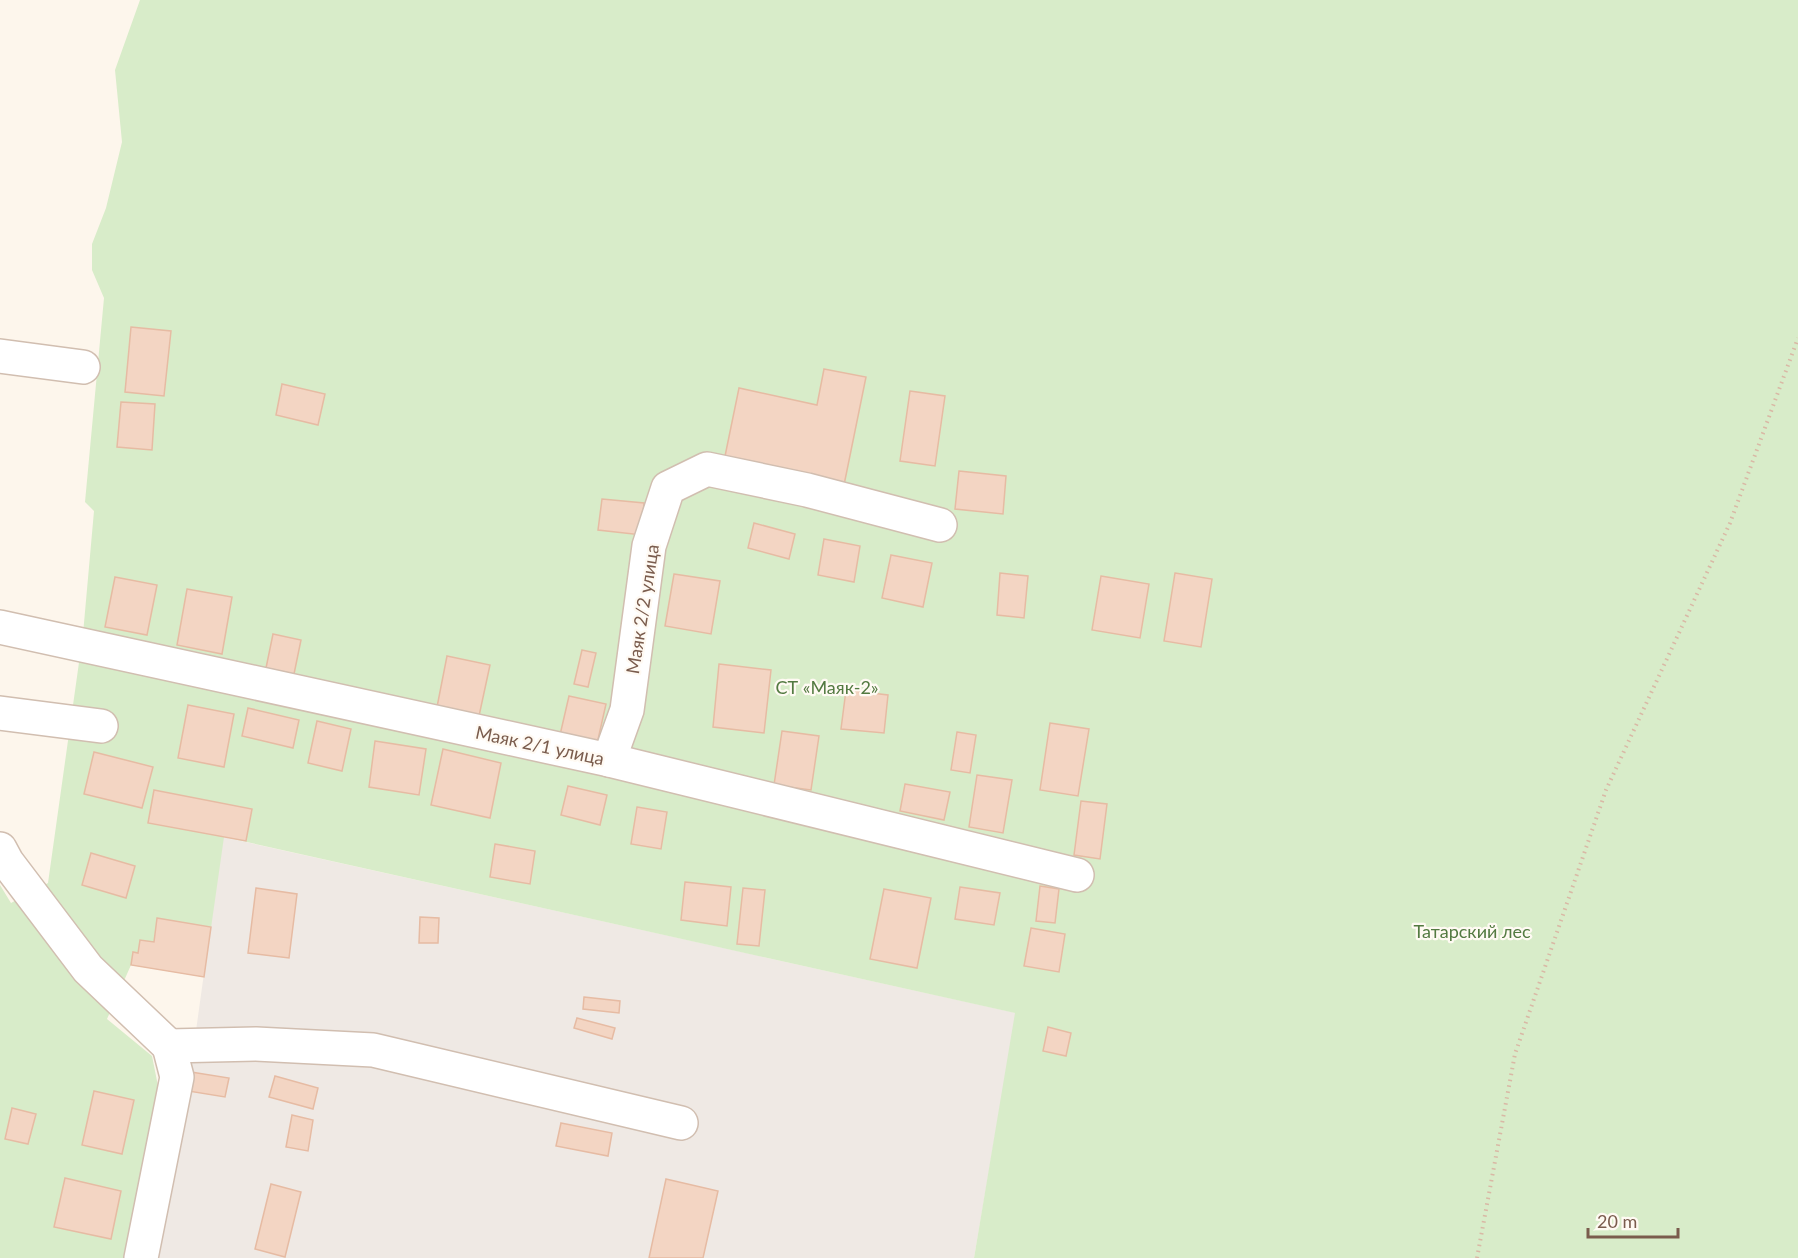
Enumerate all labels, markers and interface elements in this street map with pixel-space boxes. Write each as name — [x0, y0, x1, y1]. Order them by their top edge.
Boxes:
street label: Маяк 2/2 улица — [621, 543, 663, 675]
park label: СТ «Маяк-2» — [775, 676, 879, 698]
street label: Маяк 2/1 улица — [474, 721, 606, 769]
park label: Татарский лес — [1413, 920, 1531, 942]
scale bar — [1588, 1201, 1678, 1239]
text: 20 m — [1597, 1210, 1637, 1232]

